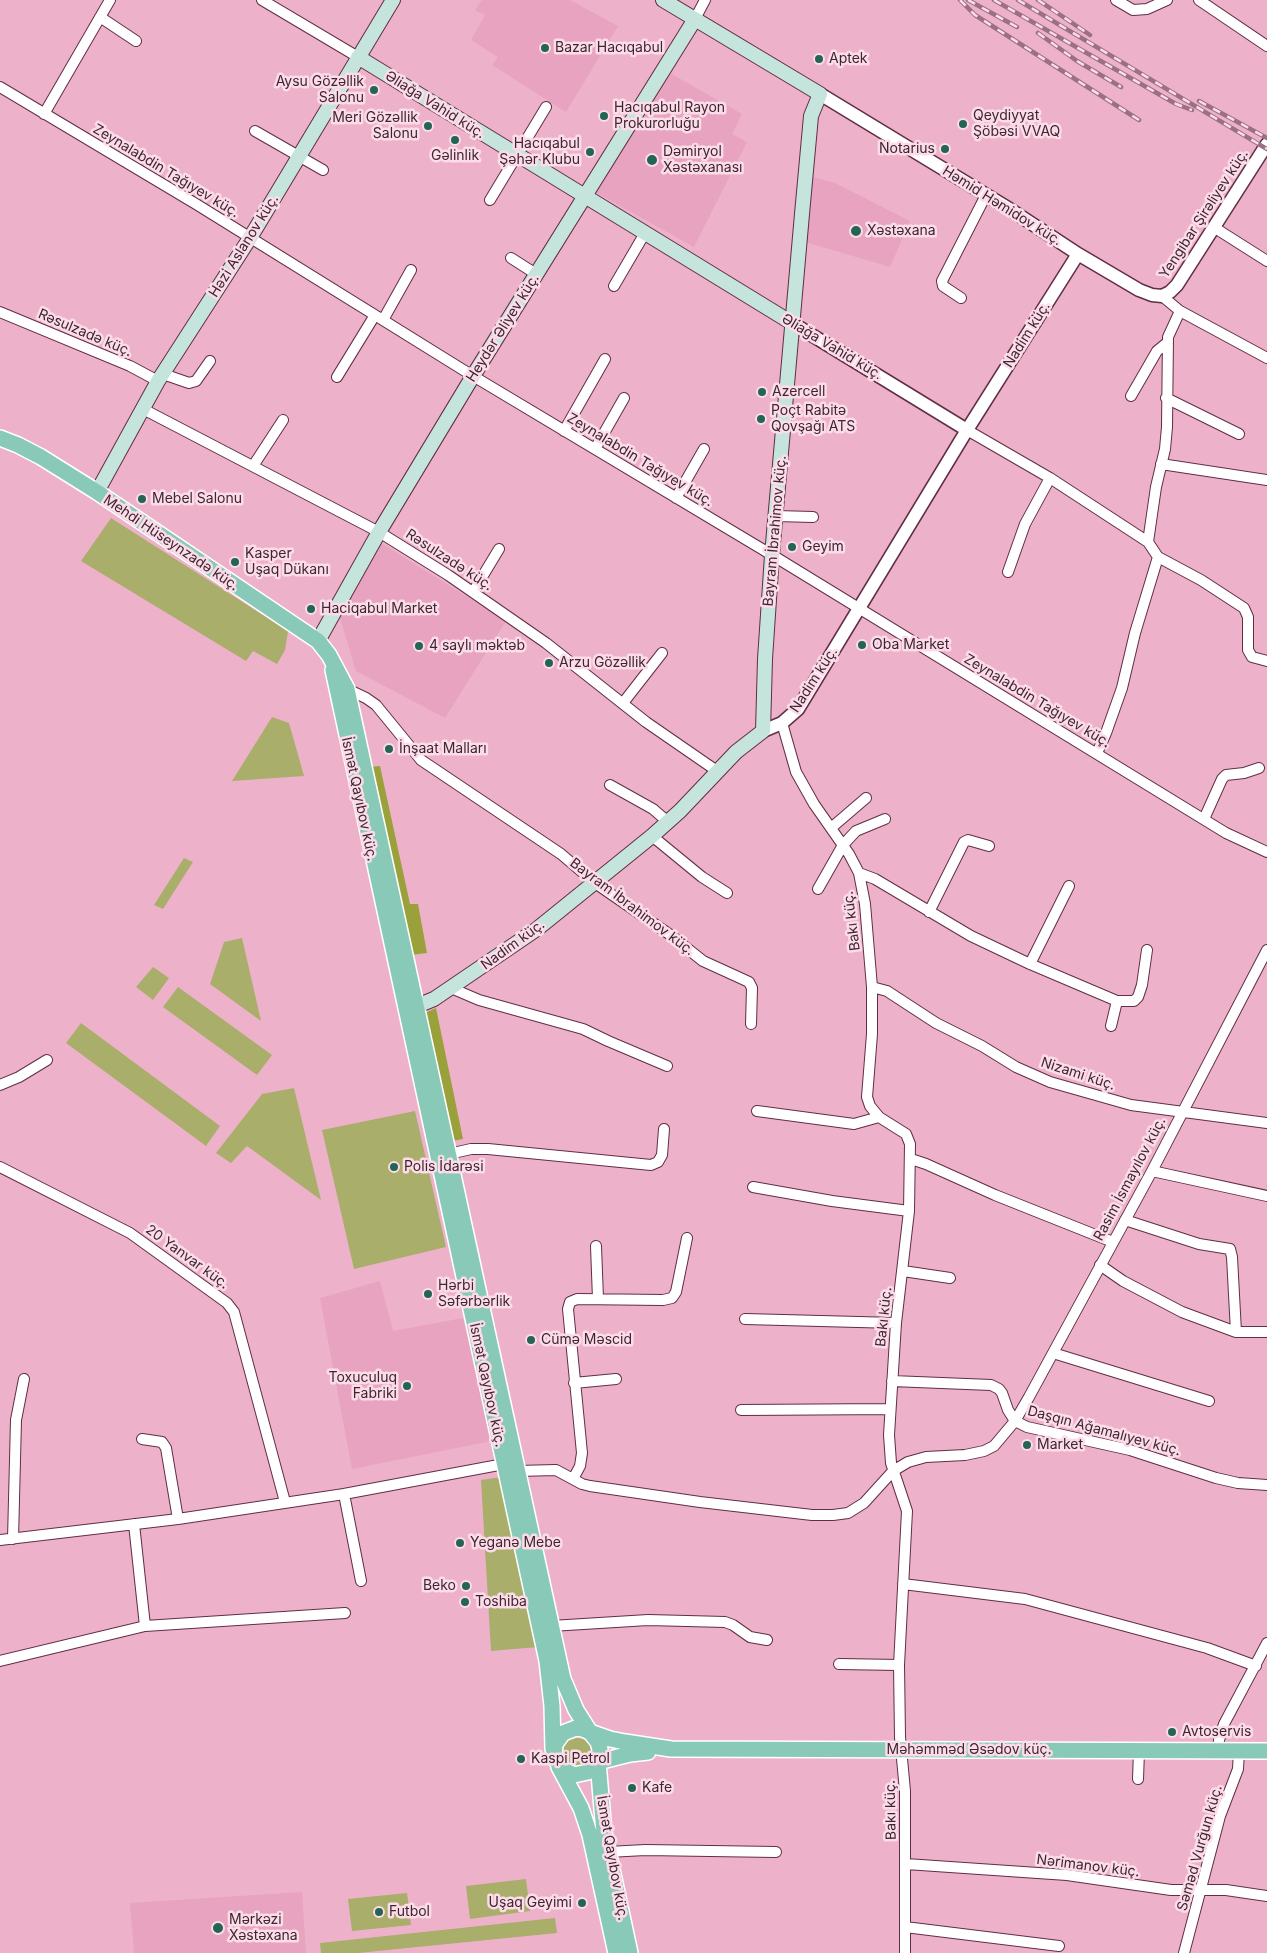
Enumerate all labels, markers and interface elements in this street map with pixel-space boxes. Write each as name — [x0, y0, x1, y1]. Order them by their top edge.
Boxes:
place label: Bazar Hacıqabul — [555, 40, 663, 56]
marker: Bazar Hacıqabul — [539, 42, 551, 54]
place label: Aptek — [829, 51, 868, 67]
marker: Aptek — [813, 53, 825, 65]
street label: Əliağa Vahid küç. — [382, 68, 488, 142]
place label: Aysu Gözəllik Salonu — [276, 74, 364, 106]
marker: Aysu Gözəllik Salonu — [368, 84, 380, 96]
place label: Hacıqabul Rayon Prokurorluğu — [614, 100, 725, 132]
place label: Qeydiyyat Şöbəsi VVAQ — [973, 108, 1060, 140]
place label: Meri Gözəllik Salonu — [332, 110, 418, 142]
marker: Hacıqabul Rayon Prokurorluğu — [598, 110, 610, 122]
marker: Qeydiyyat Şöbəsi VVAQ — [957, 118, 969, 130]
marker: Meri Gözəllik Salonu — [422, 120, 434, 132]
street label: Zeynalabdin Tağıyev küç. — [90, 121, 242, 221]
marker: Gəlinlik — [449, 134, 461, 146]
place label: Hacıqabul Şəhər Klubu — [499, 136, 580, 168]
place label: Notarius — [879, 141, 935, 157]
marker: Notarius — [939, 143, 951, 155]
place label: Dəmiryol Xəstəxanası — [663, 144, 742, 176]
marker: Hacıqabul Şəhər Klubu — [584, 146, 596, 158]
street label: Yengibar Şirəliyev küç. — [1156, 146, 1252, 282]
place label: Gəlinlik — [431, 148, 479, 164]
marker: Dəmiryol Xəstəxanası — [645, 153, 659, 167]
street label: Həmid Həmidov küç. — [939, 162, 1065, 250]
street label: Həzi Aslanov küç. — [206, 192, 282, 300]
place label: Xəstəxana — [867, 223, 936, 239]
marker: Xəstəxana — [849, 224, 863, 238]
street label: Heydər Əliyev küç. — [463, 271, 543, 385]
street label: Nadim küç. — [1000, 299, 1054, 371]
street label: Rəsulzadə küç. — [36, 306, 134, 360]
street label: Əliağa Vahid küç. — [779, 310, 885, 384]
place label: Azercell — [772, 384, 825, 400]
marker: Azercell — [756, 386, 768, 398]
place label: Poçt Rabitə Qovşağı ATS — [771, 403, 855, 436]
street label: Zeynalabdin Tağıyev küç. — [564, 410, 716, 510]
marker: Poçt Rabitə Qovşağı ATS — [755, 413, 767, 425]
street label: Bayram İbrahimov küç. — [760, 455, 790, 607]
street label: Mehdi Hüseynzadə küç. — [100, 491, 242, 595]
place label: Mebel Salonu — [152, 491, 242, 507]
marker: Mebel Salonu — [136, 493, 148, 505]
street label: Rəsulzadə küç. — [402, 526, 496, 594]
place label: Geyim — [802, 539, 844, 555]
marker: Geyim — [786, 541, 798, 553]
place label: Kasper Uşaq Dükanı — [245, 546, 329, 578]
marker: Kasper Uşaq Dükanı — [229, 556, 241, 568]
place label: Haciqabul Market — [321, 601, 437, 617]
marker: Haciqabul Market — [305, 603, 317, 615]
place label: Oba Market — [872, 637, 949, 653]
place label: 4 saylı məktəb — [429, 638, 525, 654]
marker: Oba Market — [856, 639, 868, 651]
marker: 4 saylı məktəb — [413, 640, 425, 652]
street label: Nadim küç. — [787, 644, 841, 716]
street label: Zeynalabdin Tağıyev küç. — [961, 651, 1113, 751]
place label: Arzu Gözəllik — [559, 655, 646, 671]
marker: Arzu Gözəllik — [543, 657, 555, 669]
street label: İsmət Qayıbov küç. — [338, 736, 380, 862]
place label: İnşaat Malları — [399, 741, 487, 757]
marker: İnşaat Malları — [383, 743, 395, 755]
street label: Bayram İbrahimov küç. — [567, 855, 697, 959]
street label: Bakı küç. — [840, 890, 864, 952]
street label: Nadim küç. — [478, 916, 548, 974]
street label: Nizami küç. — [1039, 1054, 1117, 1094]
street label: Rasim İsmayılov küç. — [1090, 1114, 1170, 1244]
place label: Polis İdarəsi — [404, 1159, 484, 1175]
marker: Polis İdarəsi — [388, 1161, 400, 1173]
street label: 20 Yanvar küç. — [142, 1221, 232, 1293]
place label: Hərbi Səfərbərlik — [438, 1278, 510, 1310]
street label: Bakı küç. — [873, 1286, 895, 1348]
marker: Hərbi Səfərbərlik — [422, 1288, 434, 1300]
street label: İsmət Qayıbov küç. — [466, 1322, 508, 1448]
place label: Cümə Məscid — [541, 1332, 632, 1348]
marker: Cümə Məscid — [525, 1334, 537, 1346]
place label: Toxuculuq Fabriki — [329, 1370, 397, 1402]
marker: Toxuculuq Fabriki — [401, 1380, 413, 1392]
street label: Daşqın Ağamalıyev küç. — [1026, 1402, 1182, 1460]
place label: Market — [1037, 1437, 1083, 1453]
marker: Market — [1021, 1439, 1033, 1451]
place label: Yeganə Mebe — [470, 1535, 561, 1551]
marker: Yeganə Mebe — [454, 1537, 466, 1549]
place label: Beko — [423, 1578, 456, 1594]
marker: Beko — [460, 1580, 472, 1592]
place label: Toshiba — [475, 1594, 527, 1610]
marker: Toshiba — [459, 1596, 471, 1608]
place label: Avtoservis — [1182, 1724, 1251, 1740]
marker: Avtoservis — [1166, 1726, 1178, 1738]
street label: Məhəmməd Əsədov küç. — [887, 1742, 1051, 1758]
place label: Kaspi Petrol — [531, 1751, 610, 1767]
marker: Kaspi Petrol — [515, 1753, 527, 1765]
place label: Kafe — [642, 1780, 672, 1796]
street label: Bakı küç. — [882, 1780, 900, 1840]
marker: Kafe — [626, 1782, 638, 1794]
street label: Səməd Vurğun küç. — [1174, 1783, 1226, 1913]
street label: İsmət Qayıbov küç. — [593, 1794, 631, 1922]
street label: Nərimanov küç. — [1035, 1851, 1141, 1881]
place label: Uşaq Geyimi — [489, 1895, 572, 1911]
marker: Uşaq Geyimi — [576, 1897, 588, 1909]
place label: Futbol — [389, 1904, 430, 1920]
marker: Futbol — [373, 1906, 385, 1918]
place label: Mərkəzi Xəstəxana — [229, 1912, 298, 1944]
marker: Mərkəzi Xəstəxana — [211, 1921, 225, 1935]

